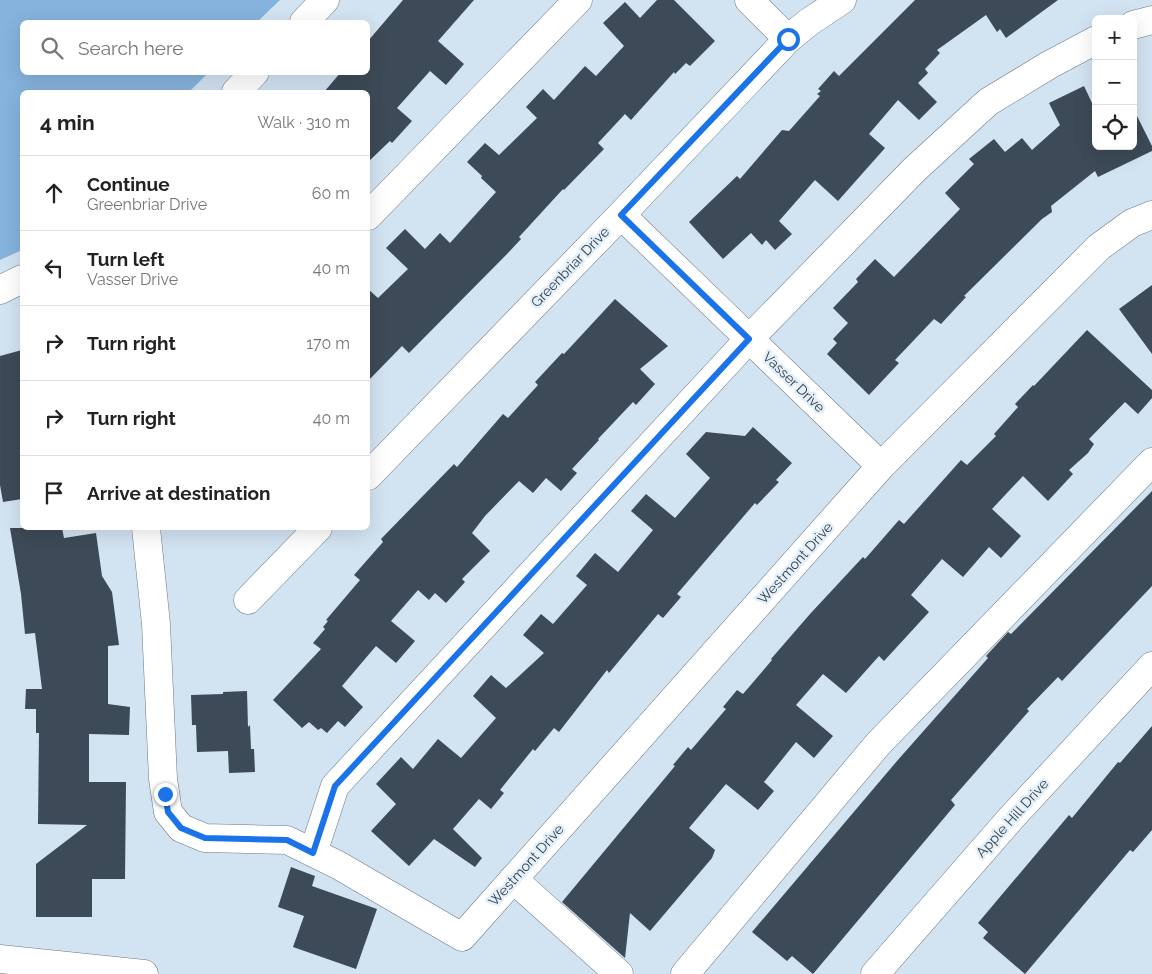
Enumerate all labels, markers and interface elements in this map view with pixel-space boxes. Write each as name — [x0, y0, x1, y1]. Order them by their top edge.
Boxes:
map controls — [1092, 15, 1137, 150]
button: + — [1092, 15, 1137, 60]
search box — [20, 20, 370, 75]
route start — [777, 28, 800, 51]
icon: search — [38, 34, 66, 62]
text: Search here — [78, 37, 184, 59]
button: − — [1092, 60, 1137, 105]
button: locate — [1092, 105, 1137, 150]
text: 4 min — [40, 110, 95, 135]
text: Walk · 310 m — [257, 113, 350, 132]
text: Continue — [87, 173, 170, 195]
icon: ahead — [40, 179, 68, 207]
text: 60 m — [312, 184, 350, 203]
text: Greenbriar Drive — [87, 195, 207, 214]
street label: Greenbriar Drive — [528, 224, 612, 310]
text: Turn left — [87, 248, 164, 270]
icon: left — [40, 254, 68, 282]
text: 40 m — [313, 259, 350, 278]
text: Vasser Drive — [87, 270, 178, 289]
icon: right — [40, 329, 68, 357]
text: Turn right — [87, 332, 176, 354]
text: 170 m — [306, 334, 350, 353]
street label: Vasser Drive — [760, 349, 828, 415]
icon: right — [40, 404, 68, 432]
text: Turn right — [87, 407, 176, 429]
text: 40 m — [313, 409, 350, 428]
icon: arrive — [40, 479, 68, 507]
text: Arrive at destination — [87, 482, 271, 504]
street label: Westmont Drive — [754, 519, 836, 607]
street label: Apple Hill Drive — [973, 776, 1051, 860]
route end — [154, 783, 177, 806]
street label: Westmont Drive — [485, 821, 567, 909]

